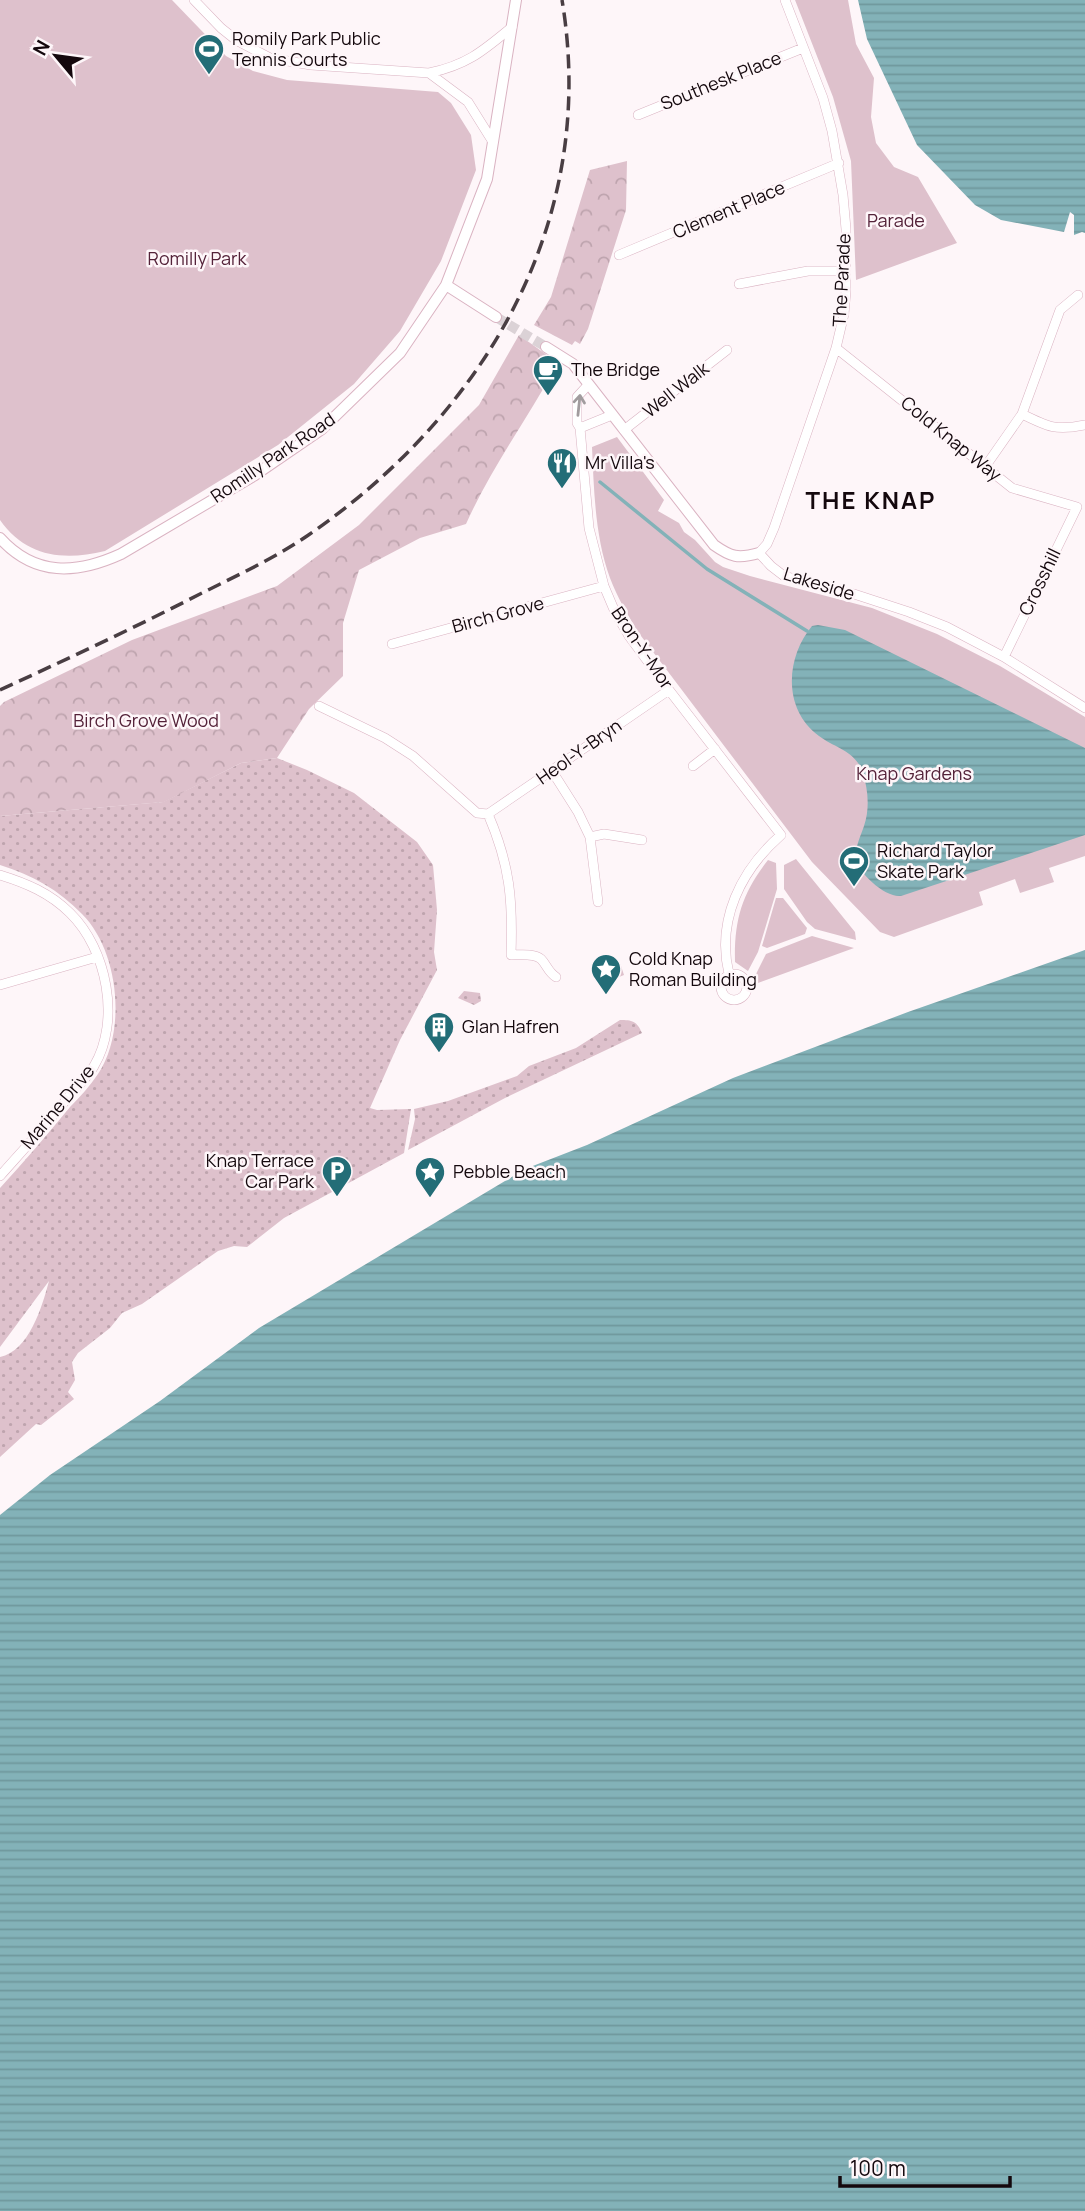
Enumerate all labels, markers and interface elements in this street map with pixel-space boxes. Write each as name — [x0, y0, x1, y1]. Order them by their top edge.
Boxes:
north arrow — [21, 21, 91, 91]
place label: Romily Park Public Tennis Courts — [232, 26, 381, 71]
sports icon: Romily Park Public Tennis Courts — [192, 32, 226, 76]
text: N — [26, 35, 56, 60]
street label: Southesk Place — [657, 45, 785, 115]
street label: Clement Place — [669, 175, 788, 243]
park label: Parade — [867, 208, 925, 232]
street label: The Parade — [827, 233, 855, 327]
park label: Romilly Park — [148, 246, 247, 270]
cafe icon: The Bridge — [531, 353, 565, 397]
street label: Well Walk — [637, 355, 714, 423]
place label: The Bridge — [571, 357, 660, 381]
street label: Cold Knap Way — [896, 390, 1007, 486]
one-way arrow — [572, 394, 585, 417]
street label: Romilly Park Road — [206, 407, 339, 508]
restaurant icon: Mr Villa's — [545, 446, 579, 490]
place label: Mr Villa's — [585, 450, 655, 474]
district label: THE KNAP — [806, 483, 936, 516]
street label: Crosshill — [1013, 544, 1066, 619]
street label: Lakeside — [781, 561, 858, 605]
street label: Birch Grove — [449, 590, 546, 638]
street label: Bron-Y-Mor — [606, 602, 680, 694]
park label: Birch Grove Wood — [73, 708, 219, 732]
street label: Heol-Y-Bryn — [531, 713, 626, 789]
park label: Knap Gardens — [856, 761, 972, 785]
place label: Richard Taylor Skate Park — [877, 838, 994, 883]
sports icon: Richard Taylor Skate Park — [837, 844, 871, 888]
place label: Cold Knap Roman Building — [629, 946, 757, 991]
place icon: Cold Knap Roman Building — [589, 952, 623, 996]
building icon: Glan Hafren — [422, 1010, 456, 1054]
place label: Glan Hafren — [462, 1014, 559, 1038]
street label: Marine Drive — [15, 1059, 99, 1153]
place label: Knap Terrace Car Park — [206, 1148, 315, 1193]
parking icon: Knap Terrace Car Park — [320, 1154, 354, 1198]
place icon: Pebble Beach — [413, 1155, 447, 1199]
place label: Pebble Beach — [453, 1159, 566, 1183]
scale bar — [840, 2144, 1010, 2188]
text: 100 m — [850, 2154, 906, 2182]

